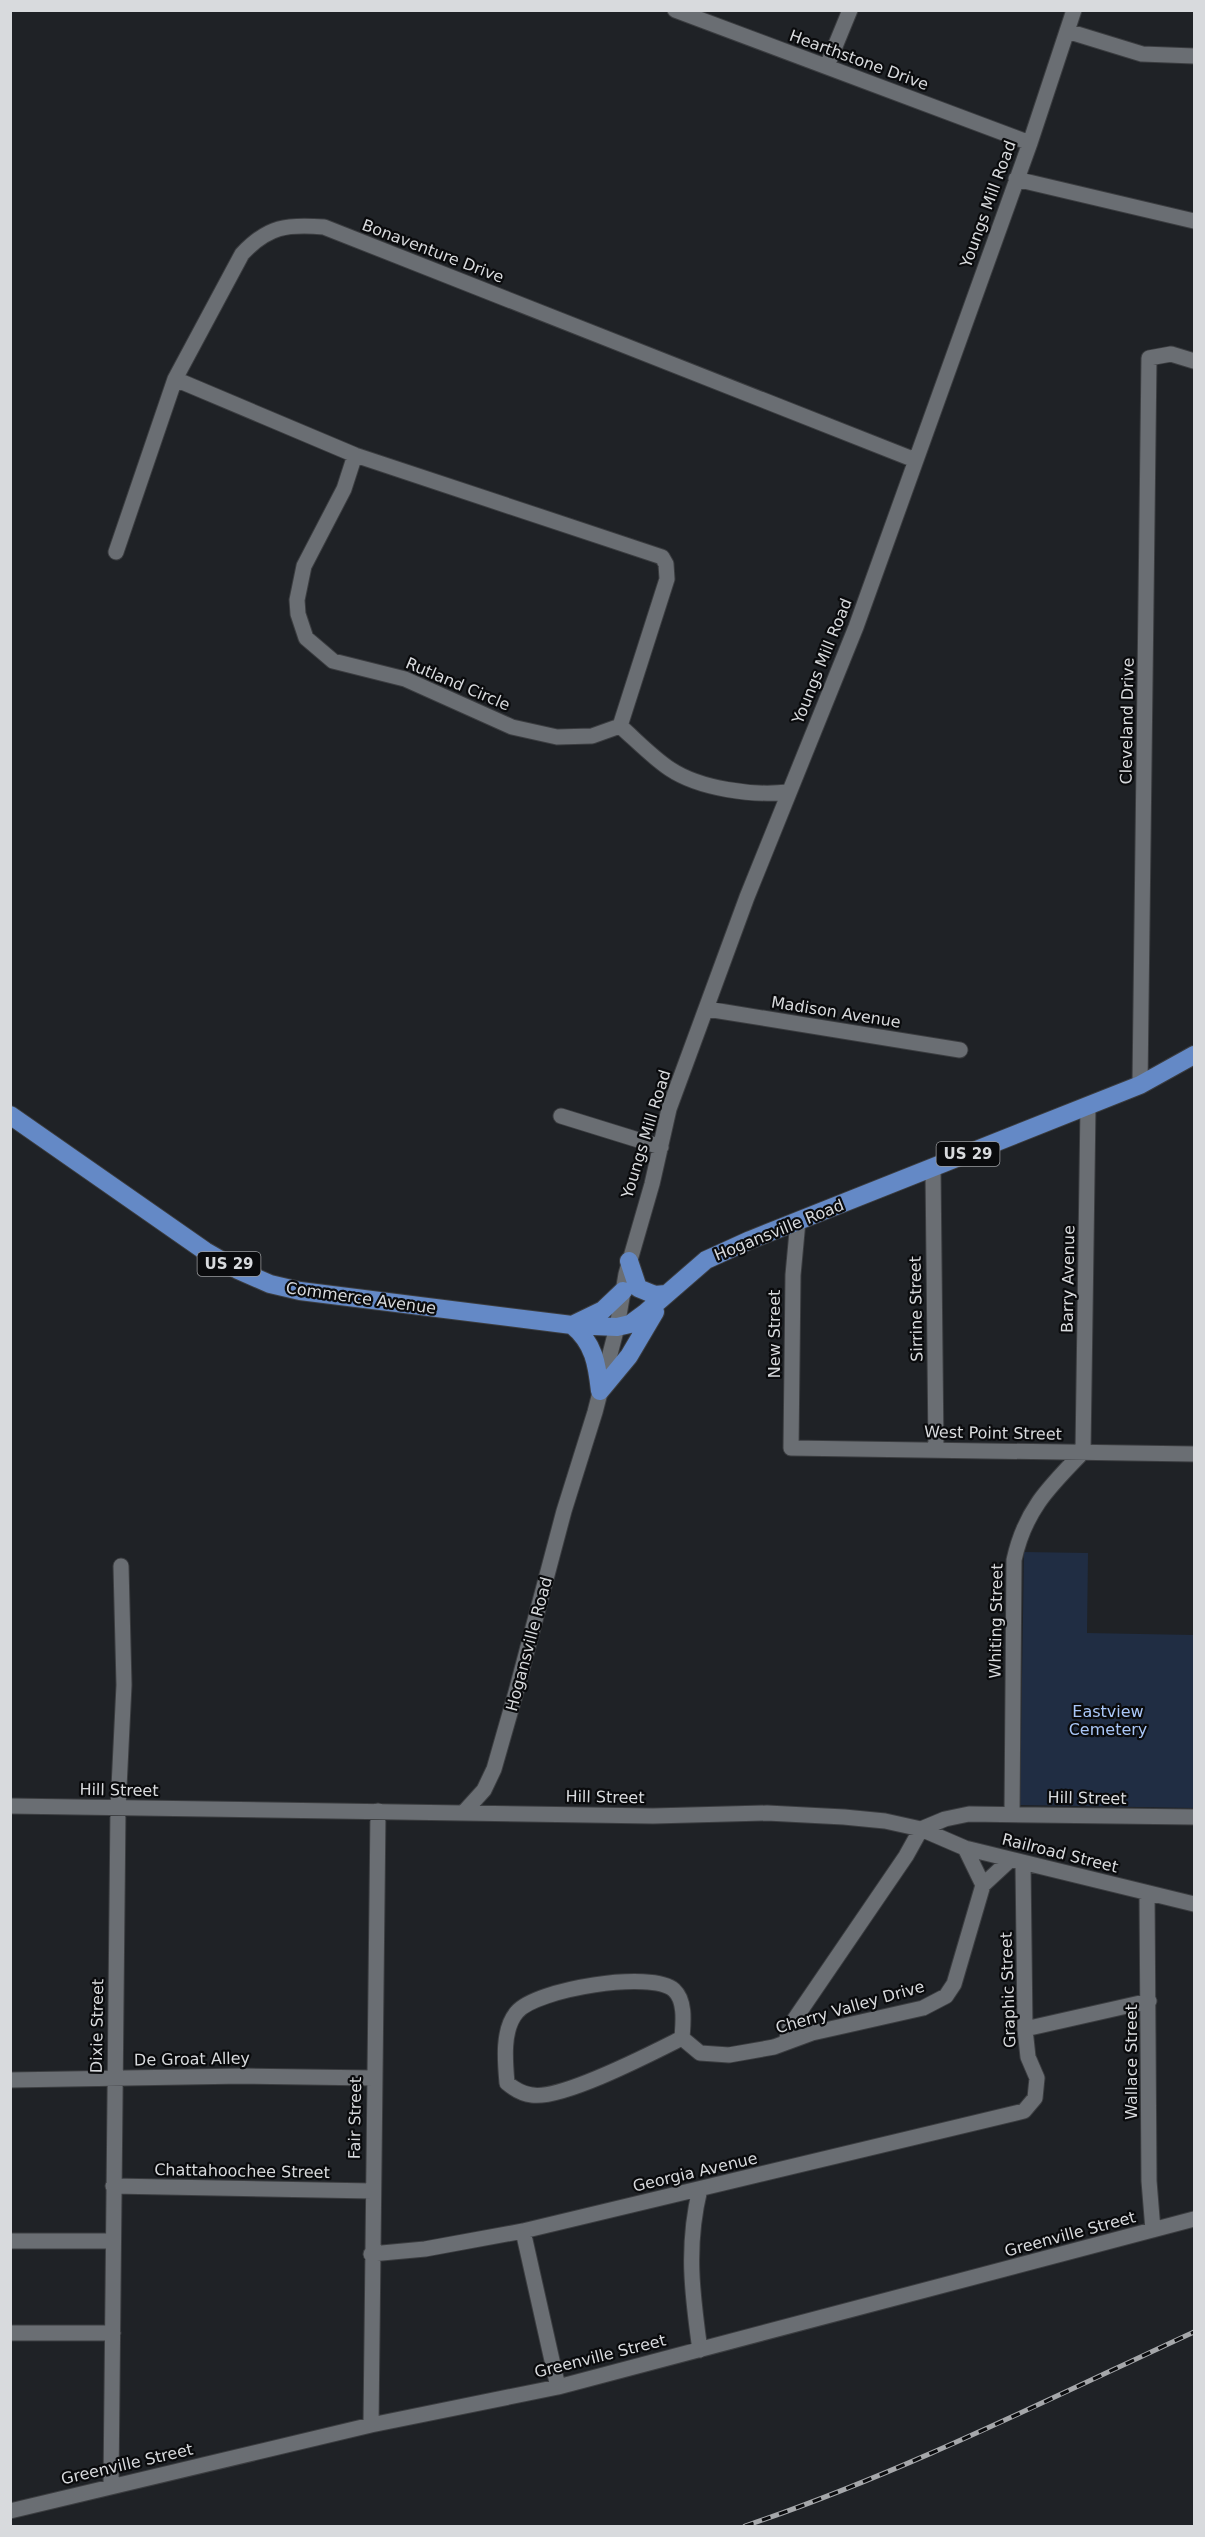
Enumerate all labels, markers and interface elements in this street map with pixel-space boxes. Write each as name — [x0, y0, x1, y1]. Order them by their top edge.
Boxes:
street label: Hearthstone Drive — [787, 26, 931, 94]
street label: Youngs Mill Road — [956, 138, 1020, 271]
street label: Bonaventure Drive — [359, 215, 507, 287]
street label: Youngs Mill Road — [788, 595, 856, 727]
street label: Rutland Circle — [403, 653, 513, 715]
street label: Cleveland Drive — [1116, 657, 1138, 785]
street label: Madison Avenue — [770, 992, 902, 1032]
street label: Youngs Mill Road — [617, 1067, 675, 1202]
road number: US 29 — [936, 1142, 1000, 1166]
street label: Hogansville Road — [711, 1195, 847, 1265]
street label: Barry Avenue — [1058, 1225, 1078, 1333]
road number: US 29 — [198, 1252, 260, 1276]
street label: Sirrine Street — [906, 1256, 926, 1362]
street label: Commerce Avenue — [285, 1278, 437, 1318]
street label: New Street — [765, 1290, 784, 1378]
street label: West Point Street — [924, 1422, 1062, 1444]
street label: Whiting Street — [985, 1563, 1007, 1679]
street label: Hogansville Road — [502, 1575, 556, 1713]
park label: Eastview Cemetery — [1069, 1702, 1147, 1739]
street label: Hill Street — [79, 1780, 159, 1800]
street label: Hill Street — [565, 1787, 645, 1807]
street label: Hill Street — [1047, 1788, 1127, 1808]
street label: Railroad Street — [1000, 1829, 1120, 1877]
street label: Graphic Street — [996, 1932, 1020, 2048]
street label: Cherry Valley Drive — [773, 1977, 927, 2037]
street label: Dixie Street — [87, 1979, 107, 2073]
street label: Wallace Street — [1122, 2004, 1141, 2120]
street label: De Groat Alley — [134, 2048, 250, 2070]
street label: Fair Street — [345, 2077, 365, 2159]
street label: Georgia Avenue — [631, 2148, 759, 2196]
street label: Chattahoochee Street — [154, 2160, 330, 2182]
street label: Greenville Street — [1002, 2207, 1138, 2261]
street label: Greenville Street — [532, 2330, 668, 2382]
street label: Greenville Street — [59, 2440, 195, 2488]

